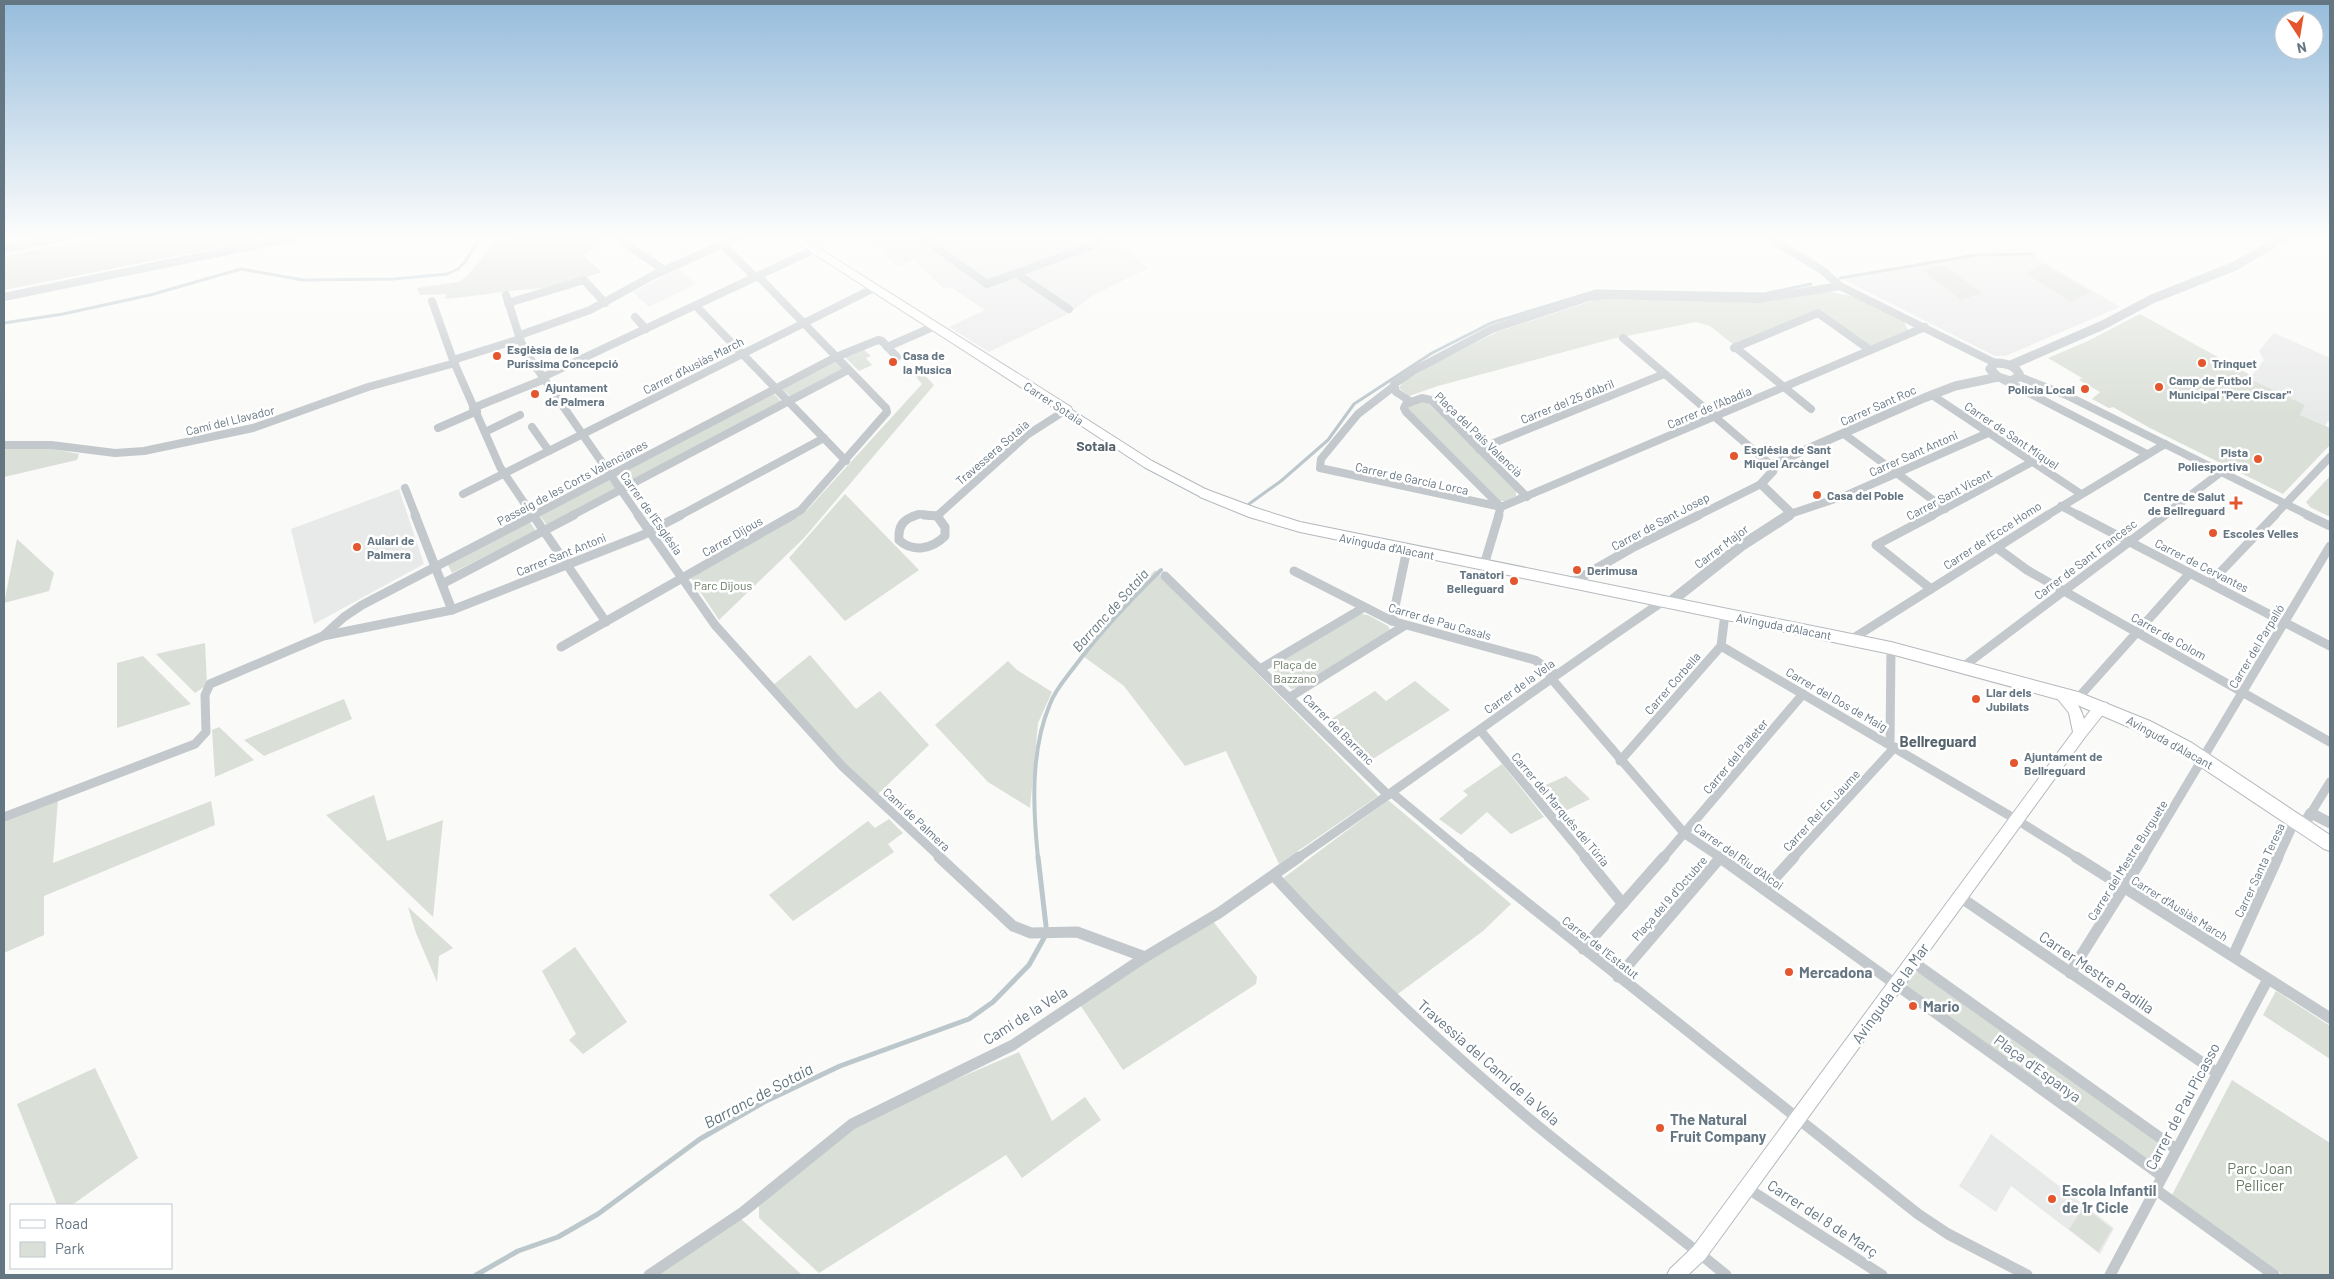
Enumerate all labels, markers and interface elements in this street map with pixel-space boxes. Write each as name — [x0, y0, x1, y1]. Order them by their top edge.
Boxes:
north arrow — [2274, 10, 2324, 60]
text: N — [2295, 39, 2308, 57]
street label: Carrer d'Ausiàs March — [640, 334, 746, 396]
place label: Esglèsia de la Puríssima Concepció — [507, 342, 619, 370]
place label: Casa de la Musica — [903, 348, 952, 376]
marker: Esglèsia de la Puríssima Concepció — [491, 350, 503, 362]
marker: Casa de la Musica — [887, 356, 899, 368]
place label: Trinquet — [2212, 356, 2257, 370]
marker: Trinquet — [2196, 357, 2208, 369]
place label: Camp de Futbol Municipal "Pere Ciscar" — [2169, 373, 2292, 401]
street label: Carrer del 25 d'Abril — [1518, 376, 1616, 426]
street label: Carrer Sotaia — [1022, 379, 1086, 427]
place label: Ajuntament de Palmera — [545, 380, 608, 408]
marker: Camp de Futbol Municipal "Pere Ciscar" — [2153, 381, 2165, 393]
street label: Carrer Sant Roc — [1838, 382, 1918, 428]
place label: Policia Local — [2008, 382, 2075, 396]
street label: Carrer de l'Abadia — [1665, 383, 1753, 431]
marker: Policia Local — [2079, 383, 2091, 395]
marker: Ajuntament de Palmera — [529, 388, 541, 400]
street label: Plaça del País Valencià — [1432, 389, 1526, 479]
street label: Carrer de Sant Miquel — [1962, 398, 2062, 472]
street label: Camí del Llavador — [184, 402, 277, 438]
street label: Travessera Sotaia — [953, 416, 1031, 488]
street label: Carrer Sant Antoni — [1867, 427, 1959, 479]
street label: Passeig de les Corts Valencianes — [494, 436, 650, 528]
district label: Sotaia — [1076, 437, 1116, 454]
place label: Església de Sant Miquel Arcàngel — [1744, 442, 1832, 470]
place label: Pista Poliesportiva — [2178, 445, 2248, 473]
marker: Església de Sant Miquel Arcàngel — [1728, 450, 1740, 462]
marker: Pista Poliesportiva — [2252, 453, 2264, 465]
street label: Carrer de García Lorca — [1354, 459, 1470, 497]
street label: Carrer Sant Vicent — [1904, 465, 1994, 523]
street label: Carrer de l'Església — [618, 469, 686, 557]
place label: Casa del Poble — [1827, 488, 1904, 502]
street label: Carrer de Sant Josep — [1609, 489, 1711, 553]
marker: Casa del Poble — [1811, 489, 1823, 501]
place label: Centre de Salut de Bellreguard — [2143, 489, 2225, 517]
marker: Centre de Salut de Bellreguard — [2229, 496, 2243, 510]
street label: Carrer de l'Ecce Homo — [1940, 498, 2044, 572]
street label: Carrer Dijous — [699, 513, 765, 559]
street label: Carrer de Sant Francesc — [2031, 516, 2139, 602]
street label: Carrer Major — [1691, 521, 1751, 571]
place label: Escoles Velles — [2223, 526, 2299, 540]
marker: Escoles Velles — [2207, 527, 2219, 539]
street label: Carrer Sant Antoni — [514, 530, 608, 578]
street label: Avinguda d'Alacant — [1338, 530, 1436, 562]
place label: Aulari de Palmera — [367, 533, 415, 561]
street label: Carrer de Cervantes — [2153, 535, 2251, 595]
marker: Aulari de Palmera — [351, 541, 363, 553]
place label: Derimusa — [1587, 563, 1638, 577]
marker: Derimusa — [1571, 564, 1583, 576]
water label: Barranc de Sotaia — [1068, 565, 1152, 655]
place label: Tanatori Belleguard — [1447, 567, 1504, 595]
marker: Tanatori Belleguard — [1508, 575, 1520, 587]
park label: Parc Dijous — [694, 578, 752, 592]
street label: Carrer de Pau Casals — [1387, 600, 1493, 642]
street label: Carrer del Parpalló — [2225, 601, 2287, 691]
street label: Avinguda d'Alacant — [1735, 610, 1833, 642]
street label: Carrer de Colom — [2129, 610, 2209, 662]
street label: Carrer Corbella — [1641, 649, 1703, 717]
street label: Carrer de la Vela — [1481, 656, 1557, 716]
park label: Plaça de Bazzano — [1273, 657, 1317, 685]
street label: Carrer del Dos de Maig — [1784, 664, 1890, 734]
place label: Llar dels Jubilats — [1986, 685, 2031, 713]
street label: Carrer del Barranc — [1301, 691, 1377, 767]
marker: Llar dels Jubilats — [1970, 693, 1982, 705]
street label: Avinguda d'Alacant — [2124, 712, 2216, 772]
street label: Carrer del Palleter — [1700, 715, 1771, 796]
district label: Bellreguard — [1899, 732, 1977, 750]
street label: Carrer del Marqués del Túria — [1509, 749, 1613, 869]
place label: Ajuntament de Bellreguard — [2024, 749, 2103, 777]
marker: Ajuntament de Bellreguard — [2008, 757, 2020, 769]
street label: Carrer Rei En Jaume — [1780, 766, 1862, 854]
street label: Camí de Palmera — [881, 784, 953, 854]
street label: Carrer del Mestre Burguete — [2084, 797, 2170, 923]
street label: Carrer del Riu d'Alcoi — [1692, 820, 1786, 892]
street label: Carrer Santa Teresa — [2231, 821, 2287, 919]
street label: Plaça del 9 d'Octubre — [1628, 853, 1710, 943]
street label: Carrer d'Ausiàs March — [2129, 873, 2231, 943]
street label: Carrer de l'Estatut — [1560, 913, 1642, 981]
street label: Carrer Mestre Padilla — [2036, 927, 2158, 1017]
street label: Avinguda de la Mar — [1848, 939, 1933, 1047]
place label: Mercadona — [1799, 963, 1872, 981]
marker: Mercadona — [1783, 966, 1795, 978]
street label: Camí de la Vela — [980, 982, 1070, 1048]
street label: Travessia del Camí de la Vela — [1414, 995, 1564, 1129]
place label: Mario — [1923, 997, 1960, 1015]
marker: Mario — [1907, 1000, 1919, 1012]
street label: Plaça d'Espanya — [1991, 1030, 2085, 1106]
street label: Carrer de Pau Picasso — [2141, 1039, 2223, 1173]
water label: Barranc de Sotaia — [700, 1058, 816, 1132]
place label: The Natural Fruit Company — [1670, 1110, 1767, 1145]
marker: The Natural Fruit Company — [1654, 1122, 1666, 1134]
park label: Parc Joan Pellicer — [2227, 1159, 2293, 1194]
street label: Carrer del 8 de Març — [1764, 1176, 1882, 1261]
place label: Escola Infantil de 1r Cicle — [2062, 1181, 2156, 1216]
marker: Escola Infantil de 1r Cicle — [2046, 1193, 2058, 1205]
legend — [10, 1204, 172, 1269]
text: Road — [55, 1214, 88, 1232]
text: Park — [55, 1239, 85, 1257]

